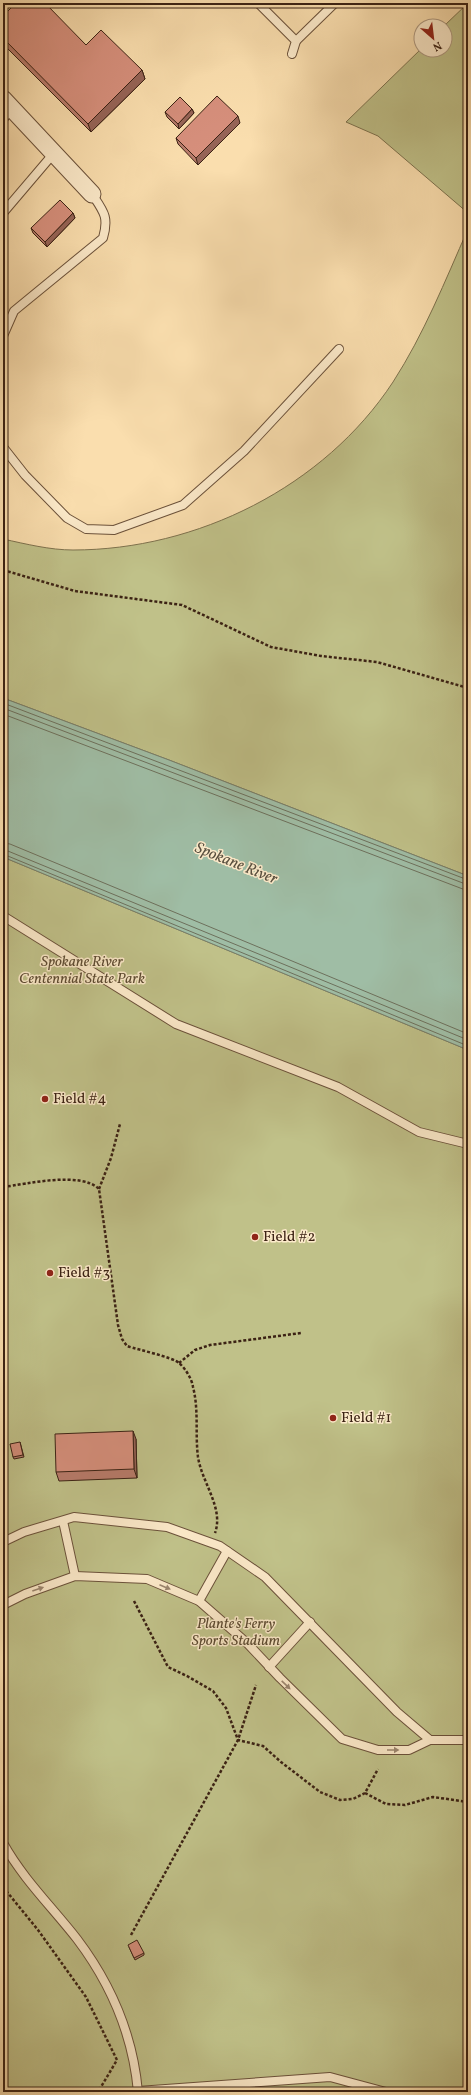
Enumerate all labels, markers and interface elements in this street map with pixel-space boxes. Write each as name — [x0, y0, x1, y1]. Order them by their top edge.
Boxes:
north arrow — [413, 18, 453, 58]
text: N — [430, 37, 444, 54]
water label: Spokane River — [191, 837, 282, 891]
park label: Spokane River Centennial State Park — [19, 952, 145, 990]
place label: Field #4 — [53, 1089, 106, 1110]
marker: Field #4 — [40, 1094, 50, 1104]
place label: Field #2 — [263, 1227, 315, 1248]
marker: Field #2 — [250, 1232, 260, 1242]
place label: Field #3 — [58, 1263, 110, 1284]
marker: Field #3 — [45, 1268, 55, 1278]
place label: Field #1 — [341, 1408, 391, 1429]
marker: Field #1 — [328, 1413, 338, 1423]
one-way arrow — [159, 1584, 170, 1590]
one-way arrow — [33, 1586, 45, 1592]
park label: Plante's Ferry Sports Stadium — [192, 1614, 281, 1652]
one-way arrow — [281, 1680, 291, 1690]
one-way arrow — [387, 1747, 400, 1753]

